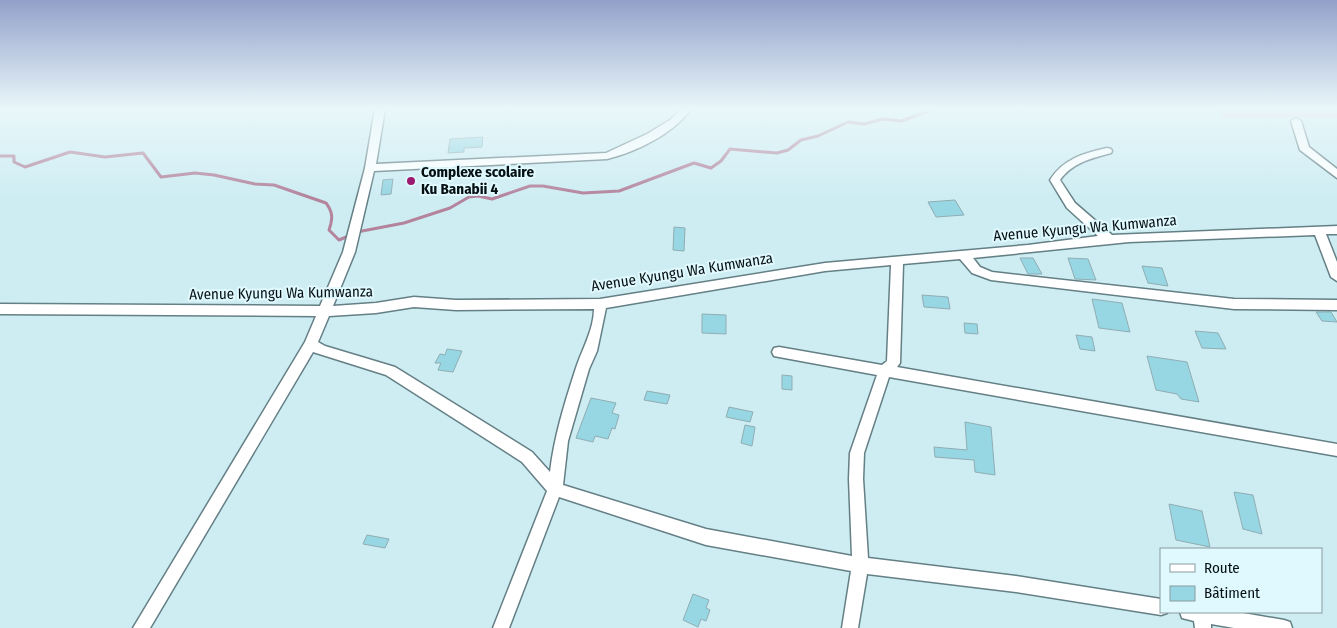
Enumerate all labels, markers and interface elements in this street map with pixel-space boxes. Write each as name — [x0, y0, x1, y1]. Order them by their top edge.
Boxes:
place label: Complexe scolaire Ku Banabii 4 — [421, 163, 534, 198]
marker: Complexe scolaire Ku Banabii 4 — [405, 175, 417, 187]
street label: Avenue Kyungu Wa Kumwanza — [993, 211, 1177, 245]
street label: Avenue Kyungu Wa Kumwanza — [590, 249, 774, 295]
street label: Avenue Kyungu Wa Kumwanza — [189, 282, 373, 304]
legend — [1160, 548, 1322, 613]
text: Route — [1204, 559, 1240, 577]
text: Bâtiment — [1204, 584, 1260, 602]

